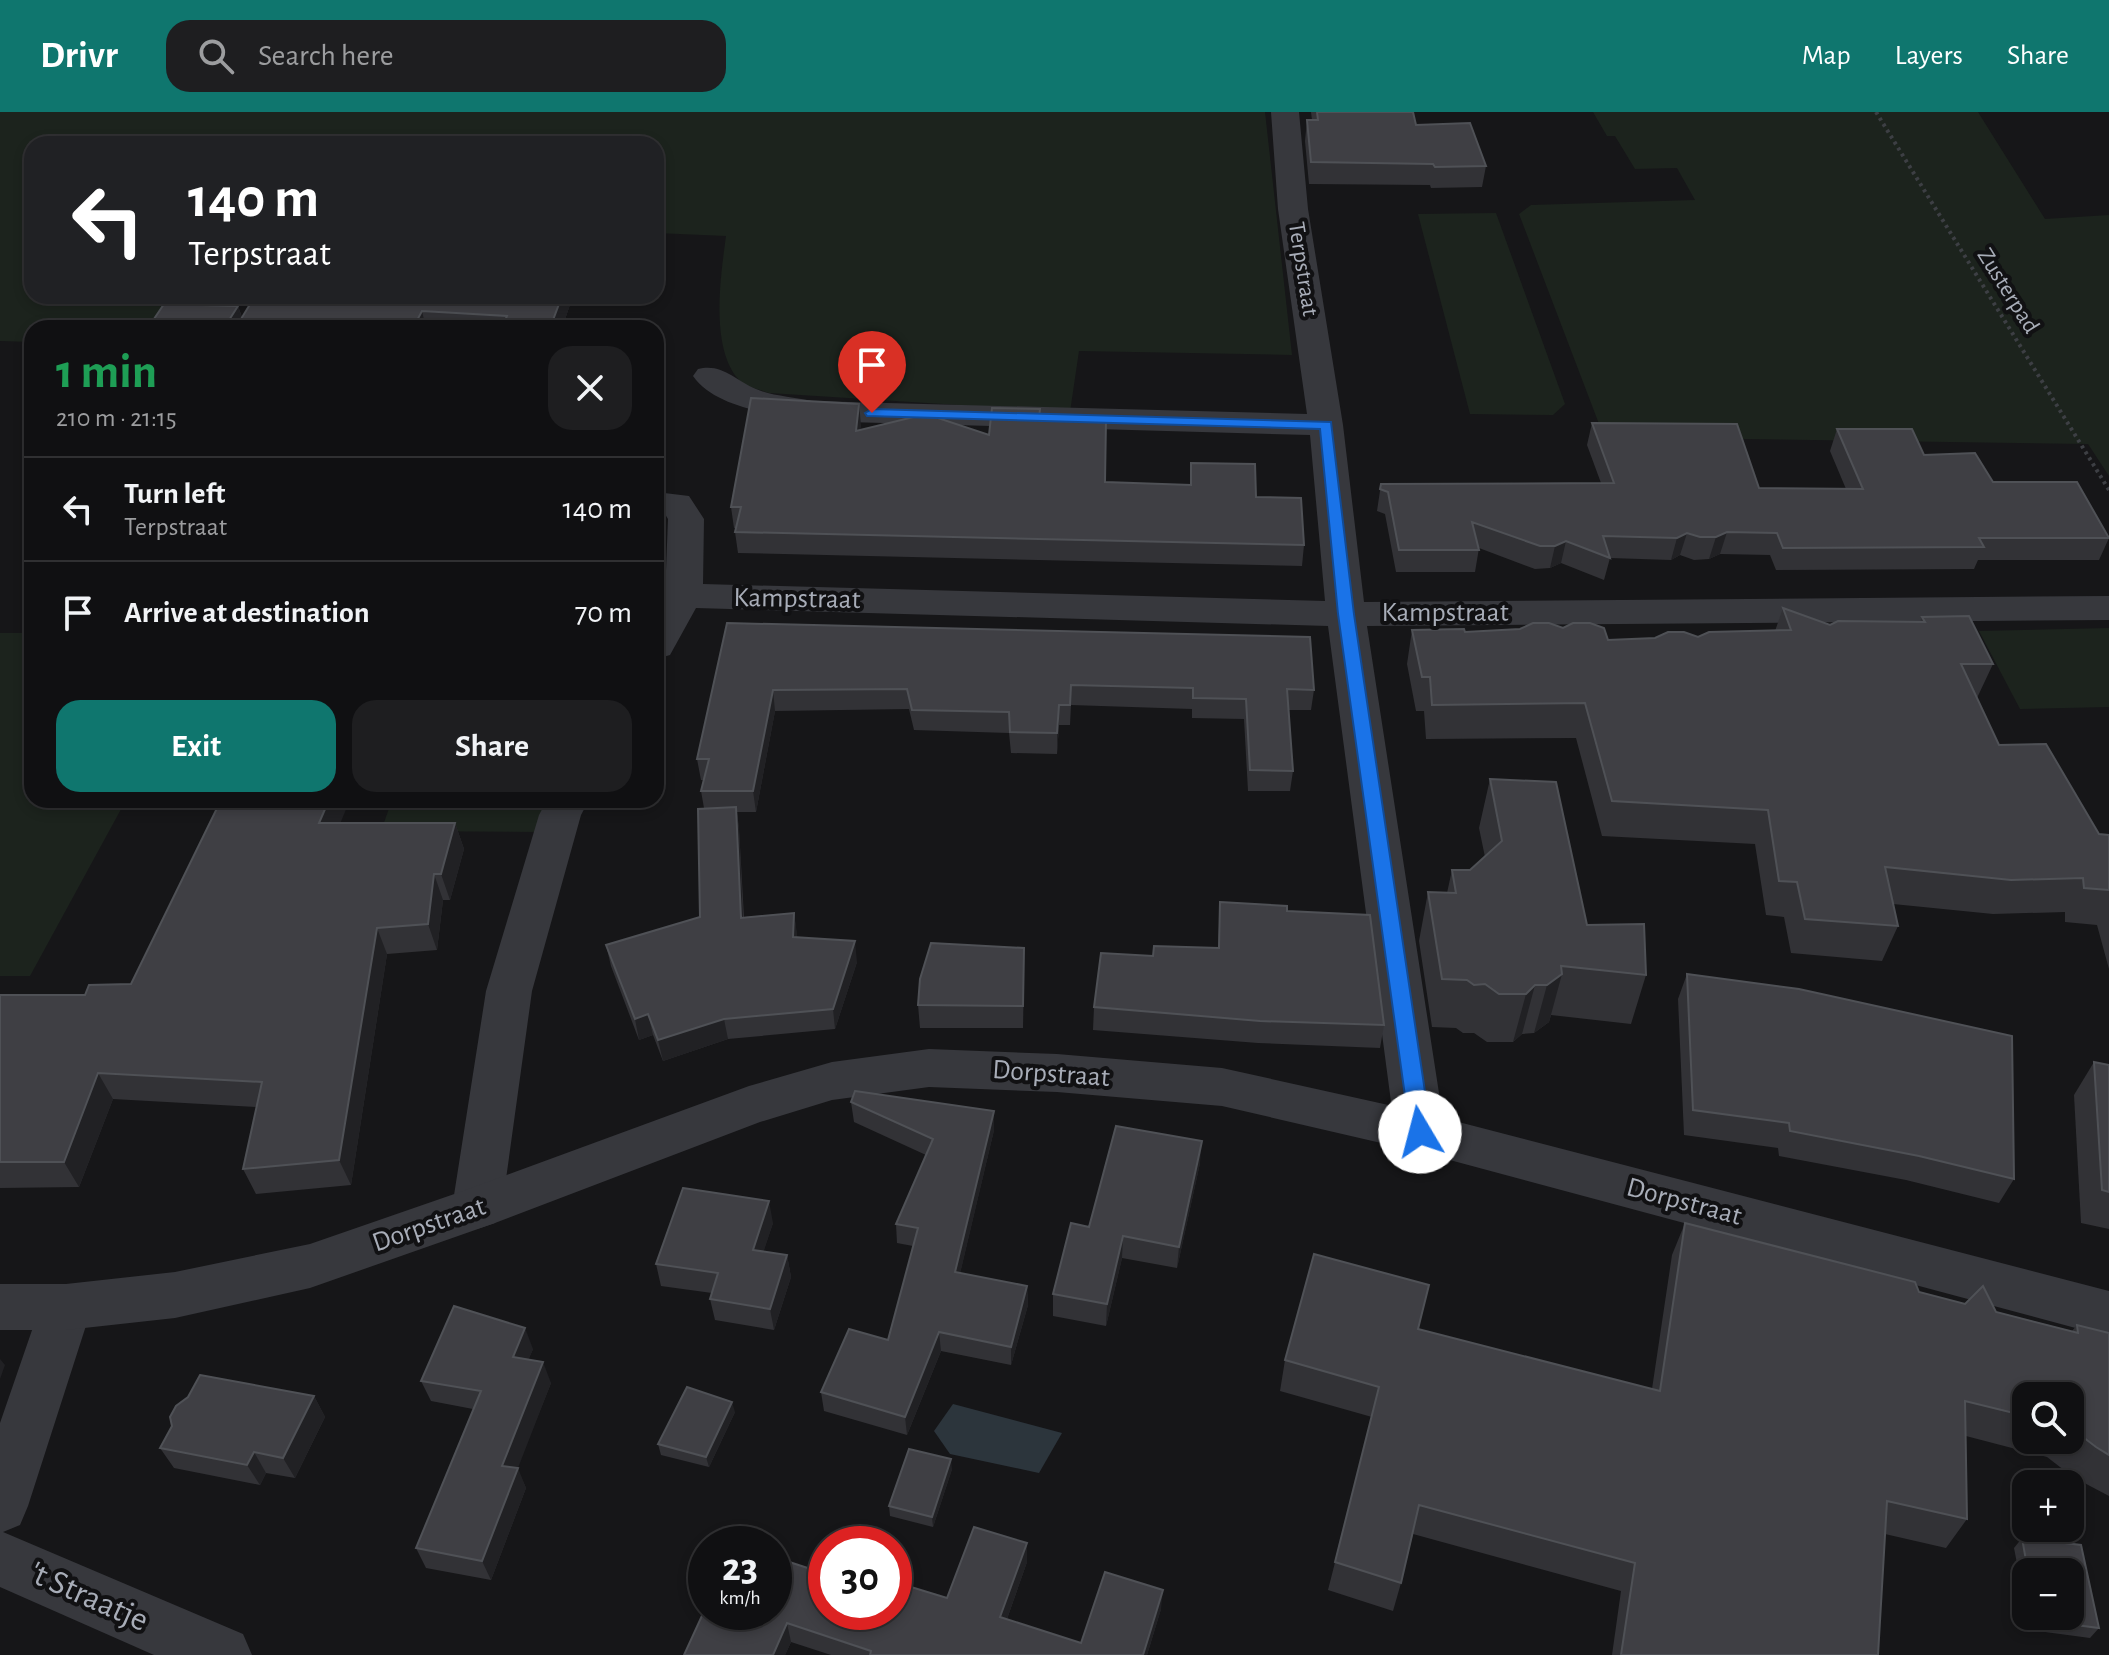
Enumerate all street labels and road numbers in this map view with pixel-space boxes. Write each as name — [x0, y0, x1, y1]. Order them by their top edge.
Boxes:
street label: Terpstraat — [1284, 220, 1322, 318]
street label: Zusterpad — [1973, 244, 2043, 338]
street label: Kampstraat — [733, 584, 861, 614]
street label: Kampstraat — [1381, 599, 1509, 627]
street label: Dorpstraat — [991, 1056, 1111, 1092]
street label: Dorpstraat — [1624, 1173, 1745, 1231]
street label: Dorpstraat — [369, 1193, 489, 1257]
street label: 't Straatje — [25, 1556, 153, 1638]

